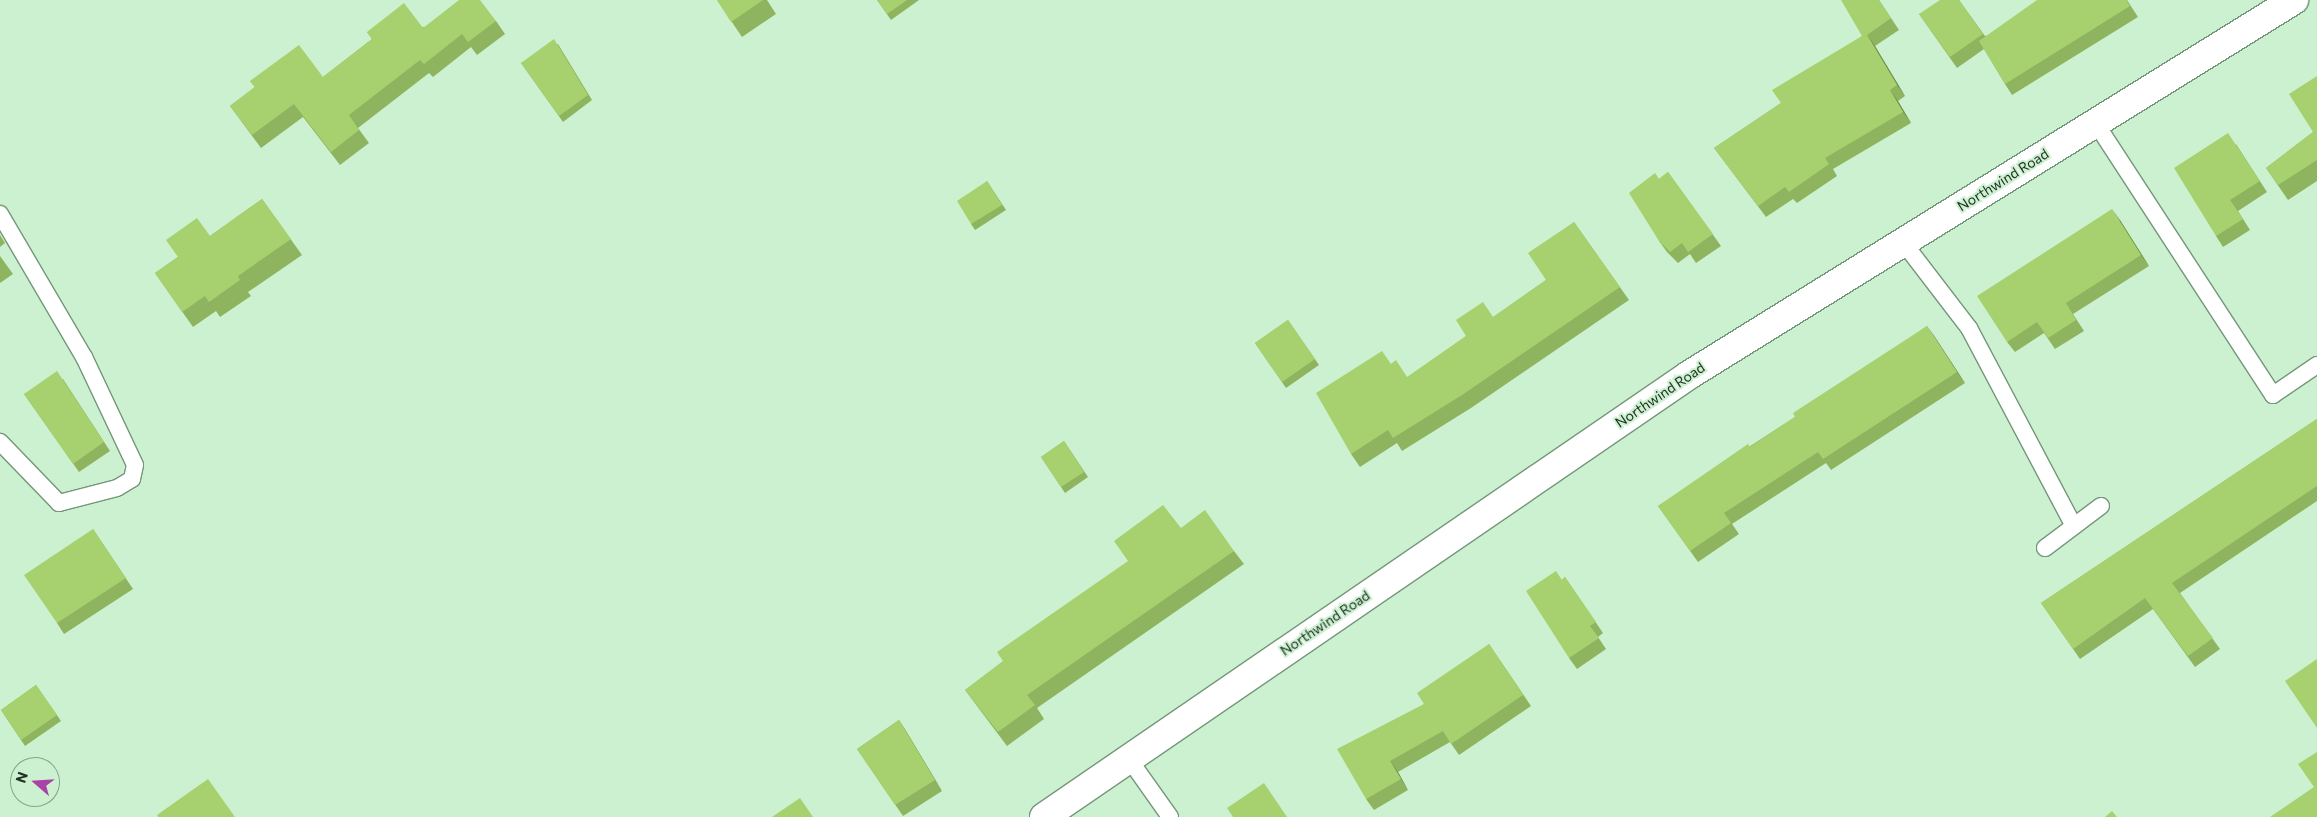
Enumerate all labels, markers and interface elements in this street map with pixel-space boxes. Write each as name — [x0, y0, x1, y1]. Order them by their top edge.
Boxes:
street label: Northwind Road — [1954, 145, 2052, 215]
street label: Northwind Road — [1612, 359, 1708, 431]
street label: Northwind Road — [1277, 587, 1373, 659]
north arrow — [10, 757, 60, 807]
text: N — [12, 770, 31, 785]

